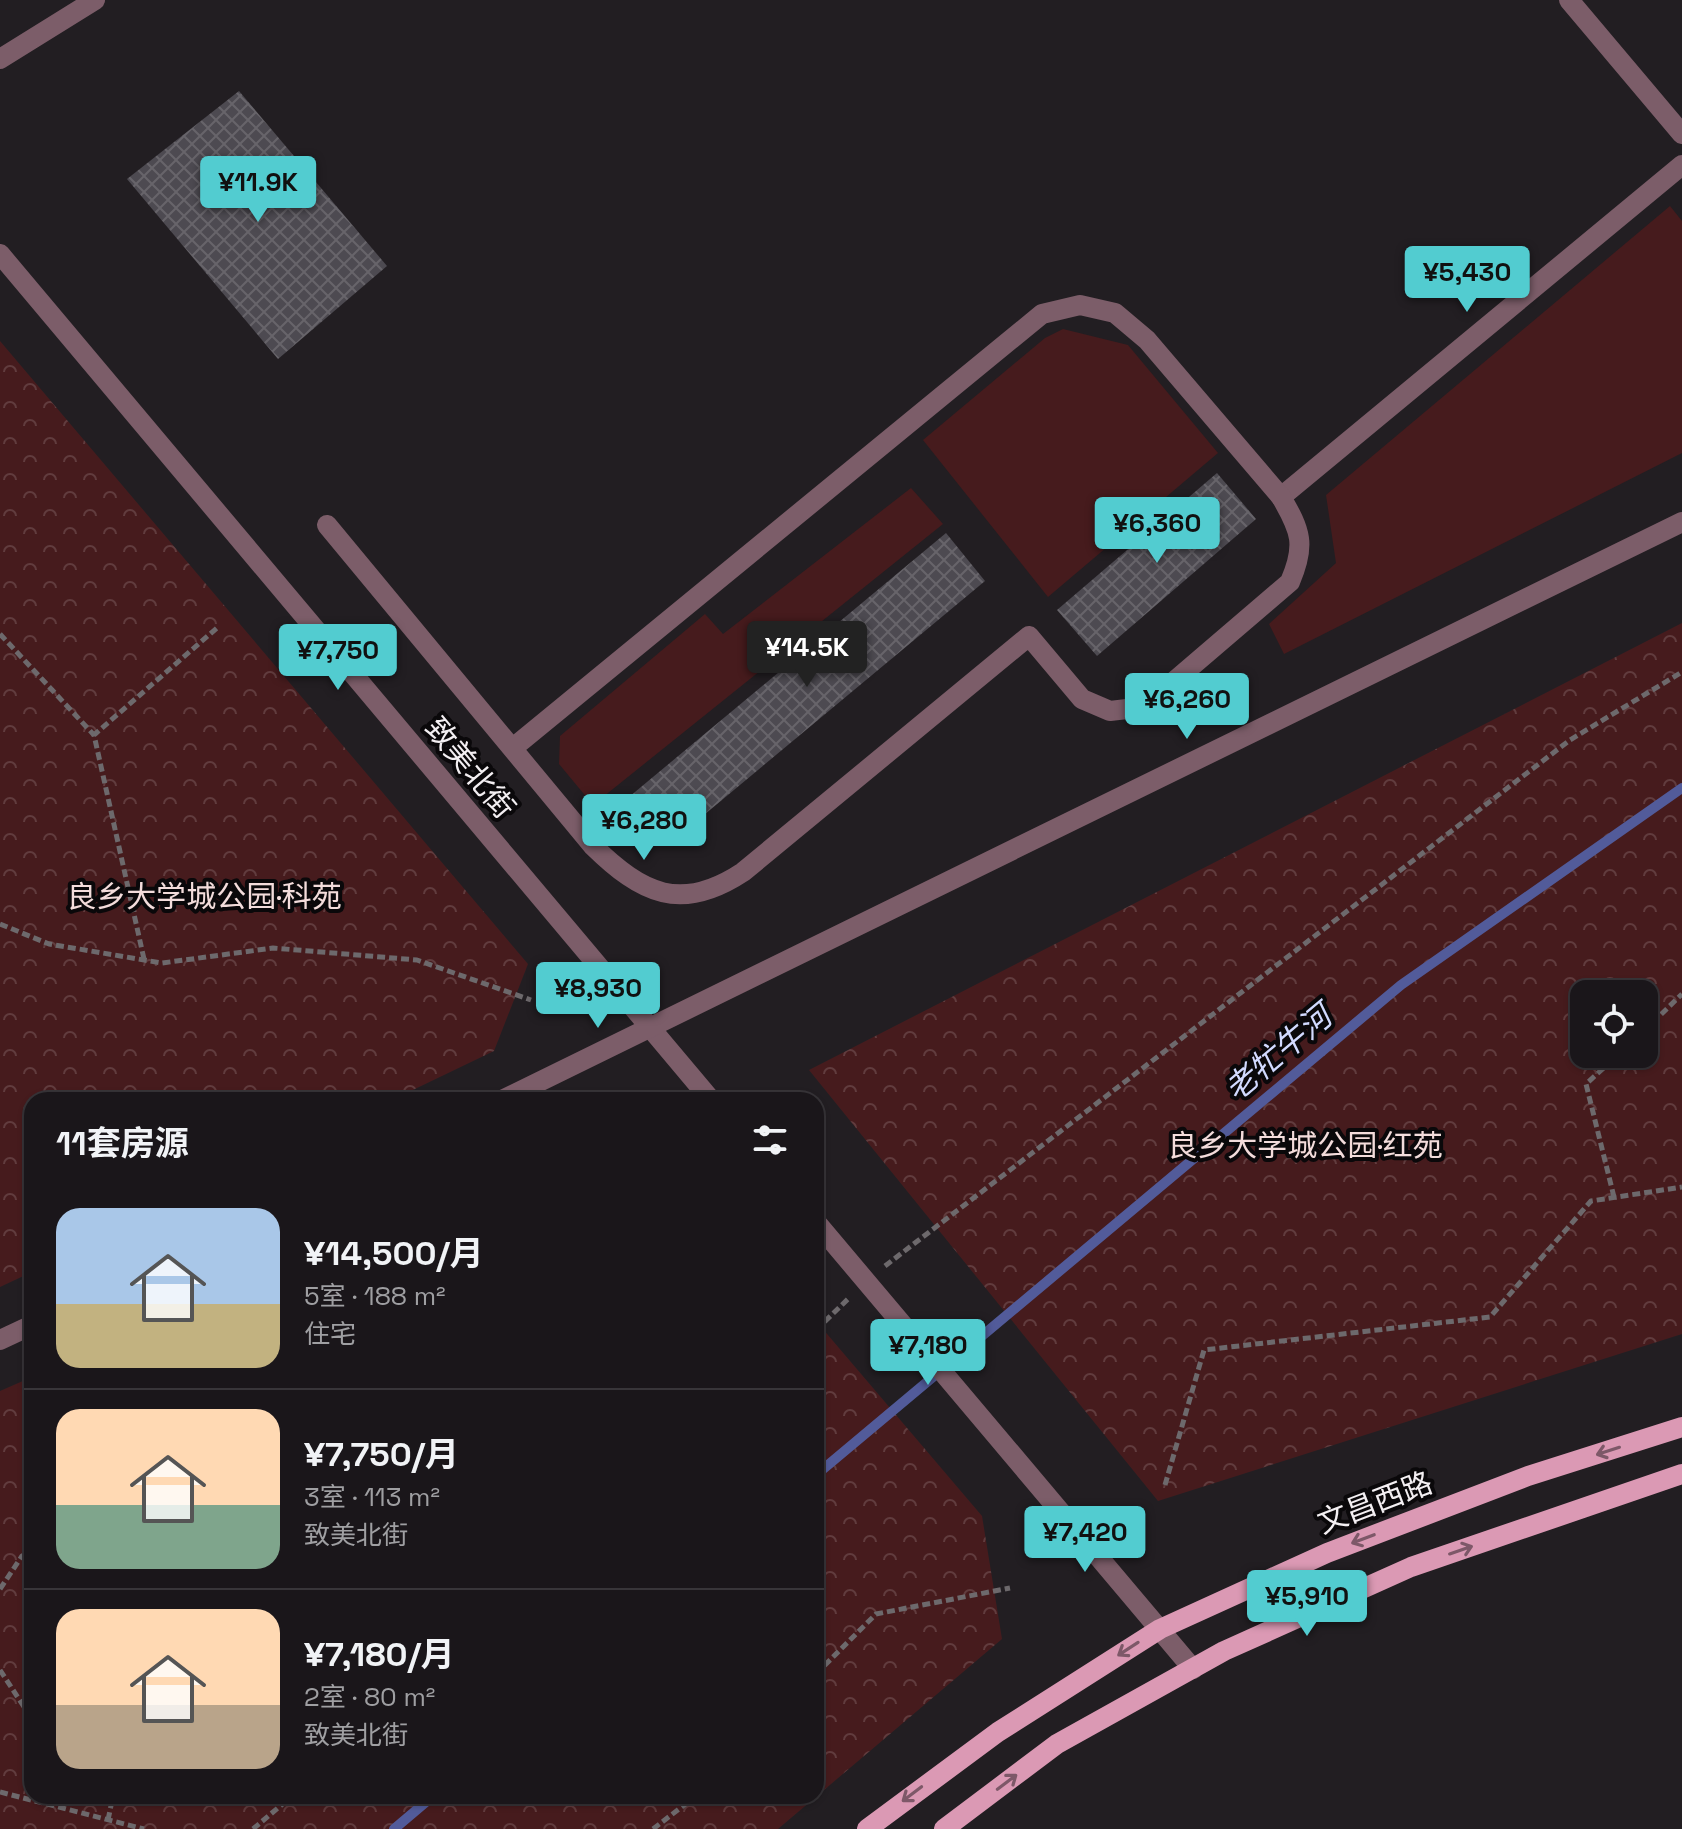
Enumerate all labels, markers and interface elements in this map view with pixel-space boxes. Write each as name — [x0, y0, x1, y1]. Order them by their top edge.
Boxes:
pin: ¥11.9K — [193, 156, 323, 224]
text: ¥11.9K — [218, 165, 298, 199]
pin: ¥5,430 — [1402, 246, 1532, 314]
text: ¥5,430 — [1423, 255, 1511, 289]
pin: ¥6,360 — [1092, 497, 1222, 565]
text: ¥6,360 — [1113, 506, 1201, 540]
pin: ¥14.5K — [742, 621, 872, 689]
pin: ¥7,750 — [273, 624, 403, 692]
text: ¥14.5K — [765, 630, 849, 664]
text: ¥7,750 — [297, 633, 379, 667]
pin: ¥6,260 — [1122, 673, 1252, 741]
text: ¥6,260 — [1143, 682, 1231, 716]
street label: 致美北街 — [417, 709, 524, 826]
pin: ¥6,280 — [579, 794, 709, 862]
text: ¥6,280 — [600, 803, 688, 837]
park label: 良乡大学城公园·科苑 — [66, 877, 342, 916]
pin: ¥8,930 — [533, 962, 663, 1030]
text: ¥8,930 — [554, 971, 642, 1005]
map controls — [1570, 980, 1658, 1068]
button: locate — [1570, 980, 1658, 1068]
water label: 老牤牛河 — [1216, 993, 1344, 1109]
icon: filters — [748, 1118, 792, 1162]
text: 11套房源 — [56, 1122, 189, 1165]
park label: 良乡大学城公园·红苑 — [1167, 1126, 1443, 1165]
text: ¥14,500/月 — [304, 1232, 484, 1275]
icon: home — [120, 1240, 216, 1336]
text: 5室 · 188 m² — [304, 1279, 446, 1313]
text: 住宅 — [304, 1317, 356, 1351]
pin: ¥7,180 — [863, 1319, 993, 1387]
text: ¥7,180 — [888, 1328, 968, 1362]
text: ¥7,750/月 — [304, 1433, 459, 1476]
icon: home — [120, 1441, 216, 1537]
one-way arrow — [1595, 1444, 1620, 1459]
street label: 文昌西路 — [1312, 1463, 1438, 1542]
text: 3室 · 113 m² — [304, 1480, 440, 1514]
pin: ¥7,420 — [1020, 1506, 1150, 1574]
text: ¥7,420 — [1042, 1515, 1128, 1549]
text: 致美北街 — [304, 1518, 408, 1552]
one-way arrow — [1351, 1533, 1376, 1547]
one-way arrow — [1448, 1541, 1473, 1556]
pin: ¥5,910 — [1242, 1570, 1372, 1638]
text: ¥5,910 — [1265, 1579, 1349, 1613]
text: ¥7,180/月 — [304, 1633, 455, 1676]
icon: home — [120, 1641, 216, 1737]
one-way arrow — [1117, 1641, 1140, 1657]
text: 2室 · 80 m² — [304, 1680, 435, 1714]
text: 致美北街 — [304, 1718, 408, 1752]
one-way arrow — [995, 1774, 1017, 1791]
one-way arrow — [902, 1785, 923, 1802]

